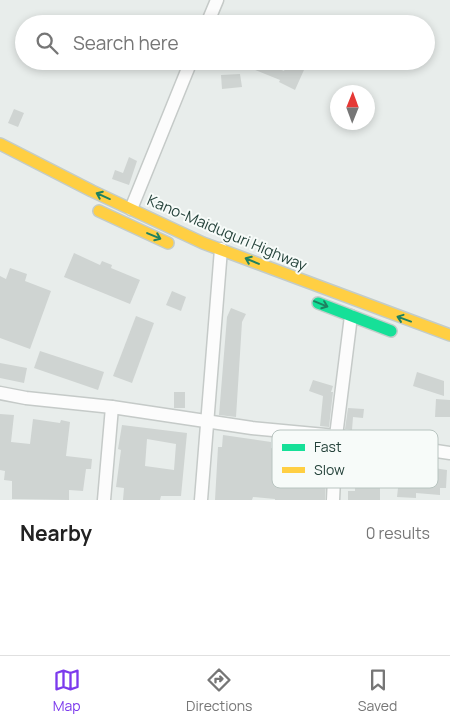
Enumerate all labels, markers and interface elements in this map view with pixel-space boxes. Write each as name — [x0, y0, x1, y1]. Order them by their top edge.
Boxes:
search box — [15, 15, 435, 70]
icon: search — [33, 29, 61, 57]
text: Search here — [73, 30, 179, 56]
north arrow — [330, 85, 375, 130]
street label: Kano-Maiduguri Highway — [144, 189, 310, 276]
one-way arrow — [96, 191, 111, 201]
one-way arrow — [146, 232, 161, 242]
one-way arrow — [245, 256, 260, 266]
one-way arrow — [312, 300, 328, 309]
one-way arrow — [397, 314, 412, 323]
legend — [272, 430, 438, 488]
text: Fast — [314, 437, 342, 456]
text: Slow — [314, 460, 345, 479]
text: Nearby — [20, 519, 92, 547]
text: 0 results — [366, 522, 430, 544]
tab: Map — [53, 666, 81, 715]
tab: Directions — [186, 666, 252, 715]
tab: Saved — [358, 666, 397, 715]

